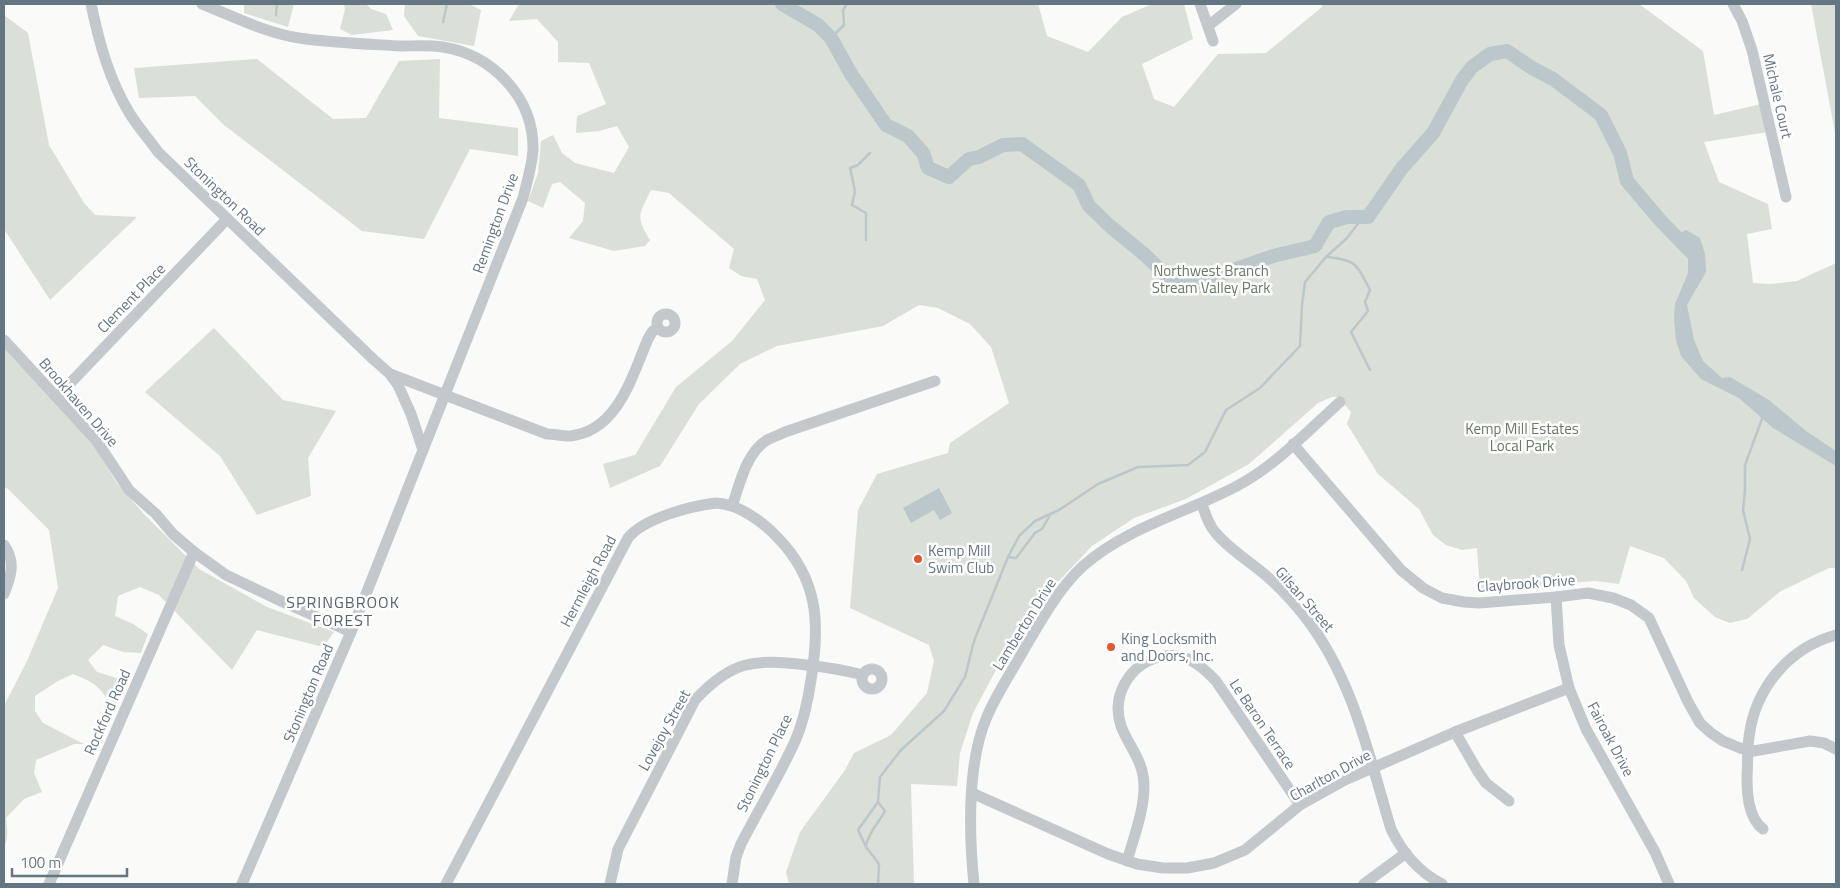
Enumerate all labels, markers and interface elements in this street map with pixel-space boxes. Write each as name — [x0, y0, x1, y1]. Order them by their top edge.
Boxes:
street label: Michale Court — [1757, 51, 1799, 142]
street label: Stonington Road — [179, 151, 271, 241]
street label: Remington Drive — [466, 169, 524, 277]
street label: Clement Place — [92, 258, 170, 338]
park label: Northwest Branch Stream Valley Park — [1152, 259, 1270, 299]
street label: Brookhaven Drive — [34, 352, 124, 452]
park label: Kemp Mill Estates Local Park — [1465, 417, 1579, 457]
street label: Hermleigh Road — [554, 531, 622, 631]
place label: Kemp Mill Swim Club — [928, 539, 994, 579]
marker: Kemp Mill Swim Club — [912, 553, 924, 565]
street label: Gilsan Street — [1270, 561, 1341, 637]
street label: Claybrook Drive — [1476, 568, 1576, 598]
street label: Lamberton Drive — [986, 573, 1062, 675]
district label: SPRINGBROOK FOREST — [286, 590, 400, 632]
place label: King Locksmith and Doors, Inc. — [1121, 627, 1217, 667]
street label: Stonington Road — [277, 640, 339, 746]
marker: King Locksmith and Doors, Inc. — [1105, 641, 1117, 653]
street label: Rockford Road — [78, 665, 136, 759]
street label: Le Baron Terrace — [1224, 674, 1302, 774]
street label: Lovejoy Street — [632, 685, 696, 775]
street label: Fairoak Drive — [1582, 697, 1640, 781]
street label: Stonington Place — [730, 710, 798, 816]
street label: Charlton Drive — [1285, 743, 1375, 807]
scale bar — [12, 846, 128, 878]
text: 100 m — [20, 851, 61, 874]

